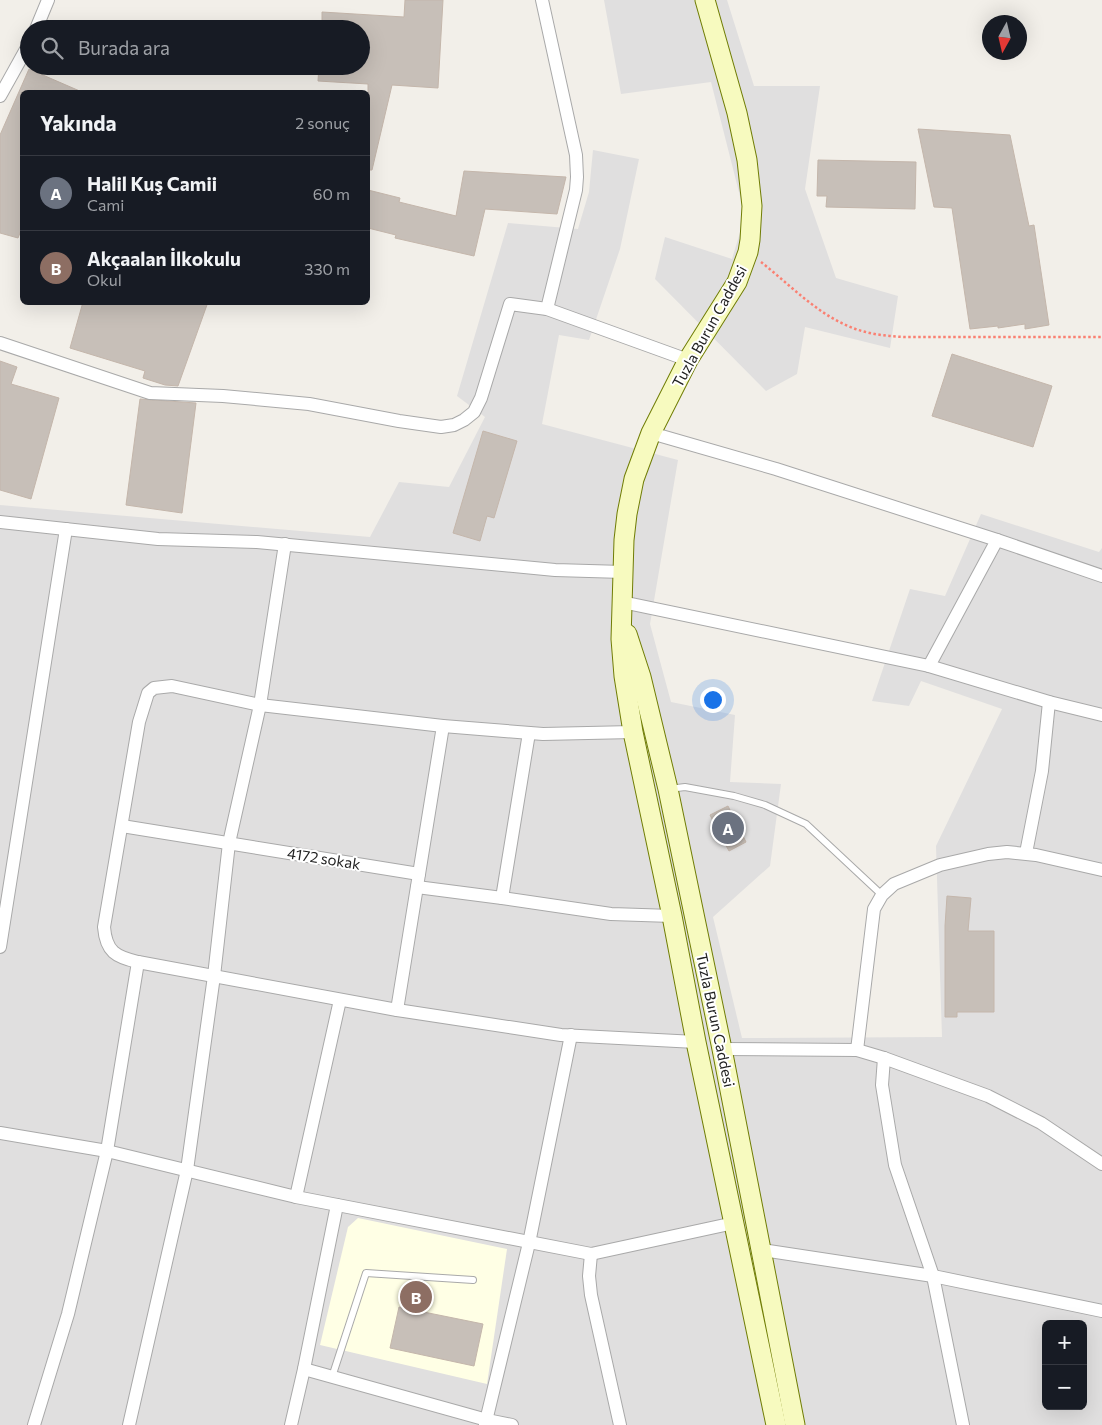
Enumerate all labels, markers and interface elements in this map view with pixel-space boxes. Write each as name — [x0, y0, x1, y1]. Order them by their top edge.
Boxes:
north arrow — [982, 15, 1027, 60]
search box — [20, 20, 370, 75]
icon: search — [38, 34, 66, 62]
text: Burada ara — [78, 36, 170, 59]
text: Yakında — [40, 110, 117, 135]
text: 2 sonuç — [295, 113, 350, 132]
text: Halil Kuş Camii — [87, 172, 217, 195]
text: A — [50, 184, 62, 203]
text: 60 m — [313, 184, 350, 203]
text: Cami — [87, 195, 124, 214]
text: Akçaalan İlkokulu — [87, 247, 241, 270]
text: B — [51, 259, 61, 278]
text: 330 m — [304, 259, 350, 278]
street label: Tuzla Burun Caddesi — [668, 262, 750, 390]
text: Okul — [87, 270, 122, 289]
your location — [700, 687, 726, 713]
pin: A — [712, 809, 744, 847]
street label: 4172 sokak — [286, 843, 362, 873]
street label: Tuzla Burun Caddesi — [693, 951, 739, 1089]
pin: B — [400, 1278, 432, 1316]
map controls — [1042, 1320, 1087, 1410]
button: + — [1042, 1320, 1087, 1365]
button: − — [1042, 1365, 1087, 1410]

